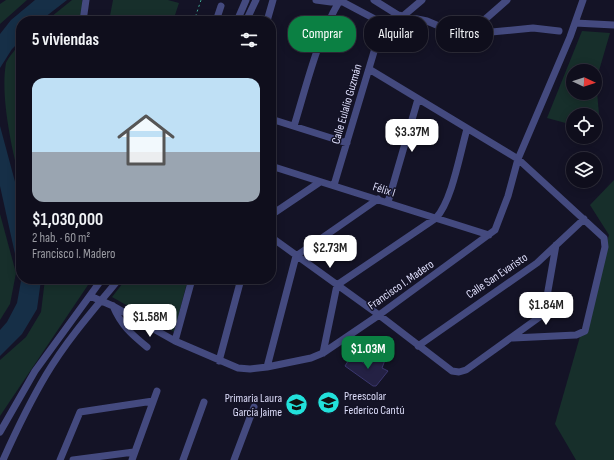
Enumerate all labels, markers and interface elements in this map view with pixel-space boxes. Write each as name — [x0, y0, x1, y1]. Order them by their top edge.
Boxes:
chip: Comprar — [288, 16, 356, 52]
chip: Alquilar — [364, 16, 428, 52]
chip: Filtros — [436, 16, 493, 52]
icon: filters — [238, 29, 260, 51]
text: 5 viviendas — [32, 30, 99, 50]
street label: Calle Eulalio Guzmán — [328, 62, 366, 146]
north arrow — [566, 64, 602, 100]
map controls — [566, 64, 602, 188]
icon: home — [110, 104, 182, 176]
button: locate — [566, 108, 602, 144]
pin: $3.37M — [379, 119, 445, 153]
text: $3.37M — [394, 124, 430, 140]
button: layers — [566, 152, 602, 188]
street label: Félix I — [371, 179, 397, 201]
text: $1,030,000 — [32, 210, 103, 230]
text: 2 hab. · 60 m² — [32, 230, 90, 246]
pin: $2.73M — [297, 235, 363, 269]
text: $2.73M — [313, 240, 347, 256]
text: Francisco I. Madero — [32, 246, 115, 262]
street label: Calle San Evaristo — [463, 250, 531, 302]
street label: Francisco I. Madero — [365, 257, 437, 313]
pin: $1.84M — [513, 292, 579, 326]
text: $1.84M — [528, 297, 564, 313]
pin: $1.58M — [117, 304, 183, 338]
text: $1.58M — [132, 309, 168, 325]
pin: $1.03M — [335, 336, 401, 370]
text: $1.03M — [351, 341, 385, 357]
place label: Preescolar Federico Cantú — [344, 389, 404, 418]
school or university icon: Preescolar Federico Cantú — [315, 390, 341, 416]
place label: Primaria Laura García Jaime — [225, 391, 282, 420]
school or university icon: Primaria Laura García Jaime — [284, 392, 310, 418]

